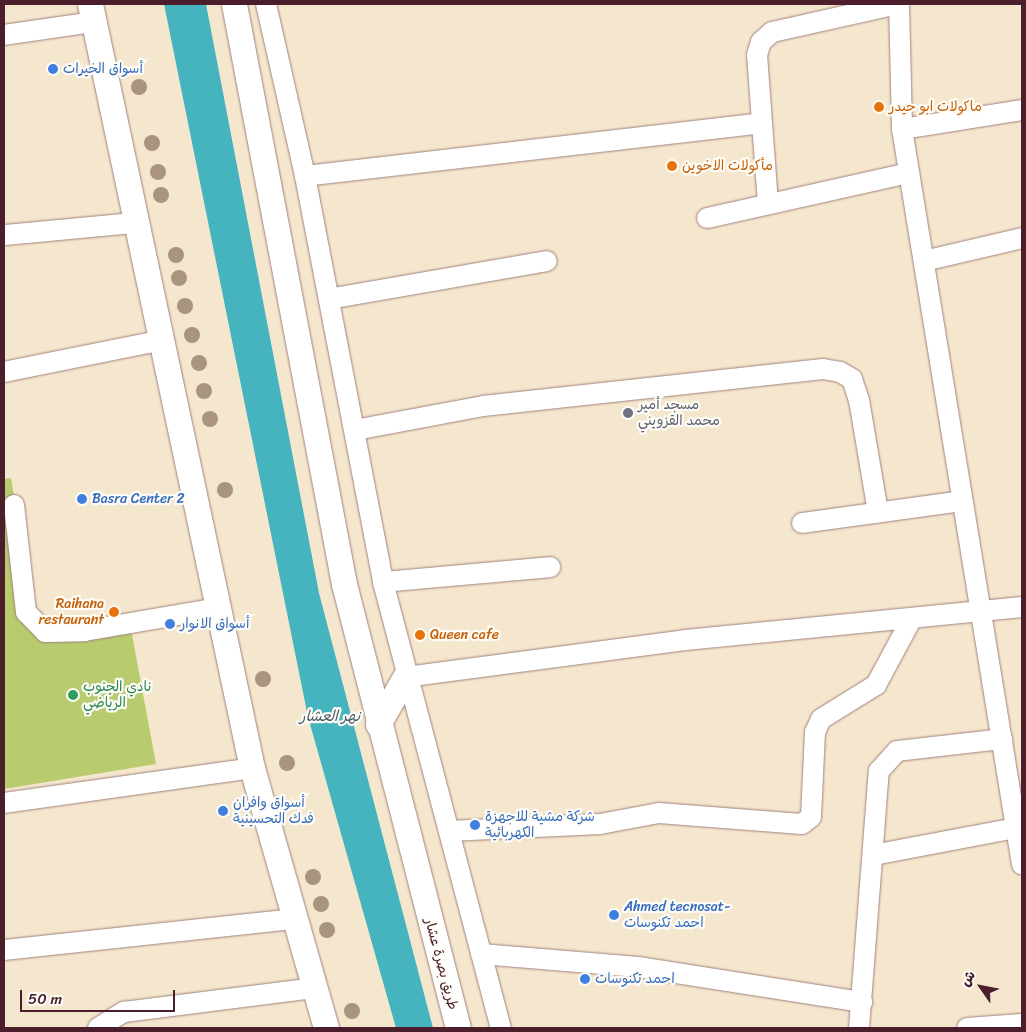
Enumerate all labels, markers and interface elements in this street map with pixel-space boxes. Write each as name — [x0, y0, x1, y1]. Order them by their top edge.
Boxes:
place label: أسواق الخيرات — [63, 61, 143, 77]
marker: أسواق الخيرات — [47, 63, 59, 75]
place label: ماكولات ابو حيدر — [889, 99, 982, 115]
marker: ماكولات ابو حيدر — [873, 101, 885, 113]
place label: مأكولات الاخوين — [682, 158, 773, 174]
marker: مأكولات الاخوين — [666, 160, 678, 172]
place label: مسجد أمير محمد القزويني — [638, 397, 720, 430]
marker: مسجد أمير محمد القزويني — [622, 407, 634, 419]
place label: Basra Center 2 — [92, 491, 185, 507]
marker: Basra Center 2 — [76, 493, 88, 505]
place label: Raihana restaurant — [38, 596, 104, 628]
marker: Raihana restaurant — [108, 606, 120, 618]
place label: أسواق الانوار — [180, 616, 249, 632]
marker: أسواق الانوار — [164, 618, 176, 630]
place label: Queen cafe — [430, 627, 499, 643]
marker: Queen cafe — [414, 629, 426, 641]
place label: نادي الجنوب الرياضي — [83, 679, 151, 712]
marker: نادي الجنوب الرياضي — [67, 689, 79, 701]
water label: نهر العشار — [300, 708, 360, 726]
place label: أسواق وافران فدك التحسينية — [233, 795, 314, 828]
marker: أسواق وافران فدك التحسينية — [217, 805, 229, 817]
place label: شركة مشية للاجهزة الكهربائية — [485, 809, 595, 842]
marker: شركة مشية للاجهزة الكهربائية — [469, 819, 481, 831]
place label: Ahmed tecnosat- احمد تكنوسات — [624, 899, 731, 932]
marker: Ahmed tecnosat- احمد تكنوسات — [608, 909, 620, 921]
street label: طريق بصرة عشار — [421, 916, 461, 1012]
north arrow — [956, 962, 1006, 1012]
text: ش — [953, 965, 983, 992]
place label: احمد تكنوسات — [595, 971, 675, 987]
marker: احمد تكنوسات — [579, 973, 591, 985]
scale bar — [22, 980, 178, 1012]
text: 50 m — [28, 986, 62, 1012]

